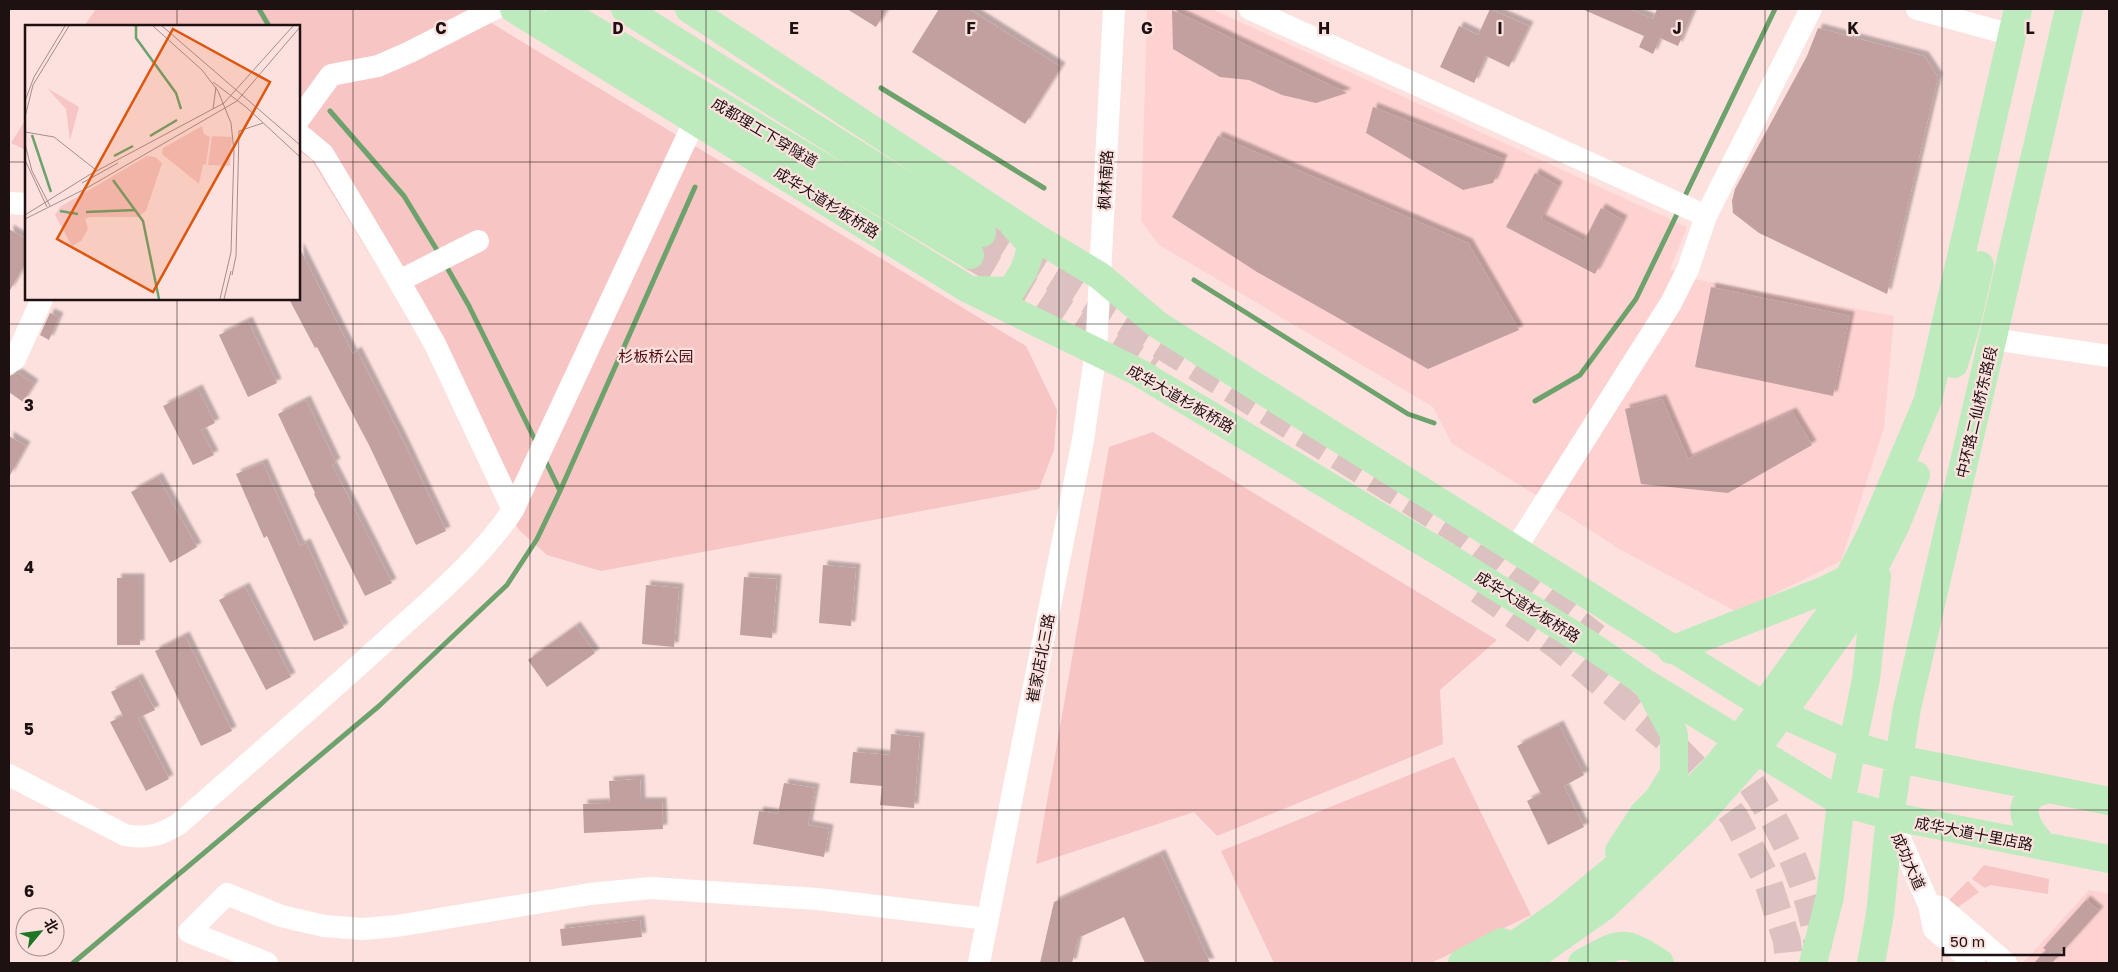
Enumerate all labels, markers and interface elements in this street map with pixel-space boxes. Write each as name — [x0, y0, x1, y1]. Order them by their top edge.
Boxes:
text: C — [435, 18, 447, 38]
text: D — [612, 18, 624, 38]
text: E — [789, 18, 799, 38]
text: F — [966, 18, 976, 38]
text: G — [1141, 18, 1153, 38]
text: H — [1318, 18, 1330, 38]
text: I — [1497, 18, 1503, 38]
text: J — [1672, 18, 1682, 38]
text: K — [1847, 18, 1859, 38]
text: L — [2025, 18, 2035, 38]
inset map — [25, 25, 300, 300]
street label: 成都理工下穿隧道 — [709, 93, 821, 171]
street label: 枫林南路 — [1094, 150, 1116, 210]
street label: 成华大道杉板桥路 — [771, 163, 883, 241]
street label: 中环路二仙桥东路段 — [1952, 344, 2000, 480]
park label: 杉板桥公园 — [618, 347, 694, 365]
street label: 成华大道杉板桥路 — [1125, 360, 1237, 436]
text: 3 — [24, 395, 34, 415]
text: 4 — [24, 557, 34, 577]
street label: 成华大道杉板桥路 — [1472, 567, 1584, 645]
street label: 崔家店北三路 — [1023, 612, 1057, 704]
text: 5 — [24, 719, 34, 739]
street label: 成华大道十里店路 — [1913, 813, 2035, 853]
street label: 成功大道 — [1889, 830, 1929, 892]
text: 6 — [24, 881, 34, 901]
north arrow — [15, 907, 65, 957]
text: 北 — [41, 915, 63, 936]
scale bar — [1943, 924, 2064, 956]
text: 50 m — [1950, 932, 1985, 950]

